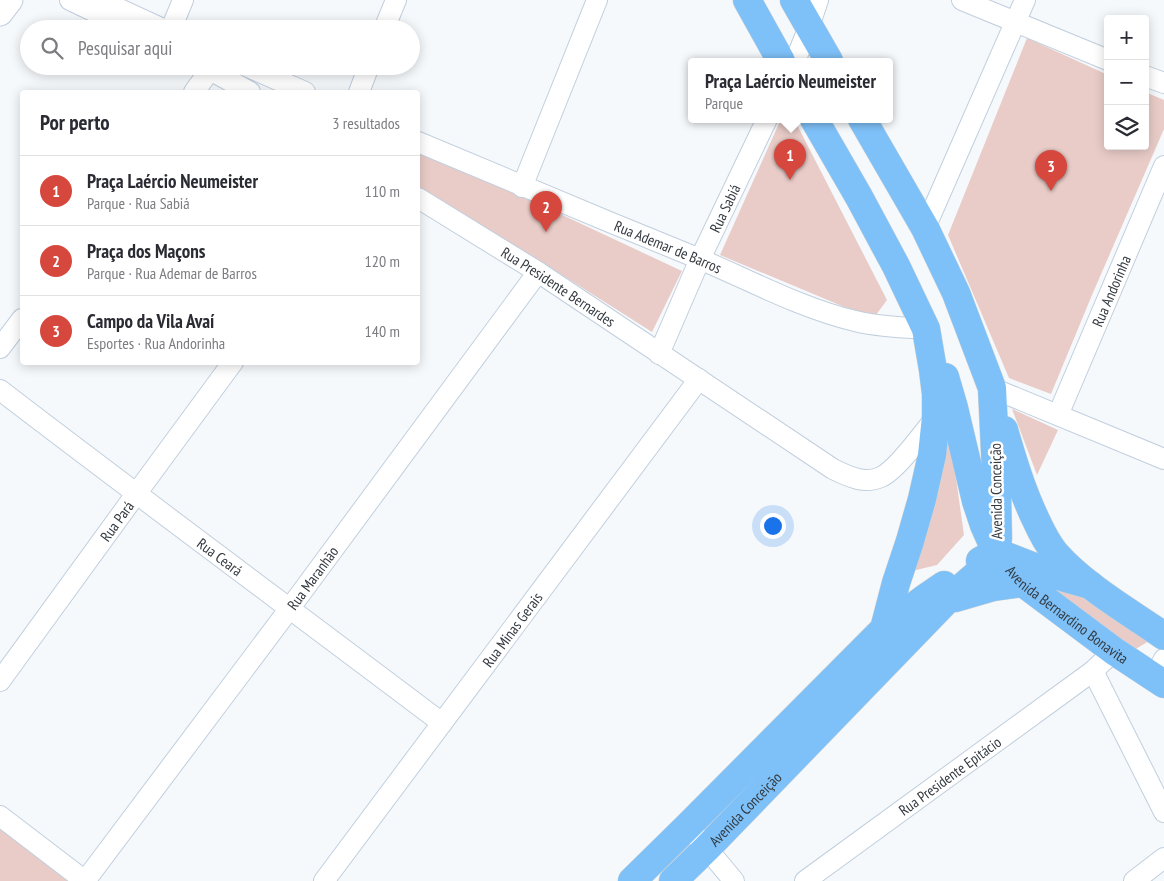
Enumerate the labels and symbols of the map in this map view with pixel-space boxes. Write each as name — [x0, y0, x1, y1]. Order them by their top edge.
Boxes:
pin: 1 — [774, 139, 806, 180]
pin: 3 — [1035, 150, 1067, 191]
street label: Rua Sabiá — [705, 181, 744, 235]
pin: 2 — [530, 191, 562, 232]
street label: Rua Ademar de Barros — [612, 216, 725, 277]
street label: Rua Presidente Bernardes — [498, 242, 619, 331]
street label: Rua Andorinha — [1087, 252, 1134, 329]
street label: Avenida Conceição — [986, 443, 1006, 539]
street label: Rua Pará — [95, 497, 138, 545]
your location — [760, 513, 786, 539]
street label: Rua Ceará — [194, 533, 247, 580]
street label: Rua Maranhão — [283, 542, 342, 613]
street label: Avenida Bernardino Bonavita — [1002, 561, 1132, 667]
street label: Rua Minas Gerais — [478, 588, 546, 671]
street label: Rua Presidente Epitácio — [895, 732, 1005, 819]
street label: Avenida Conceição — [705, 768, 785, 850]

